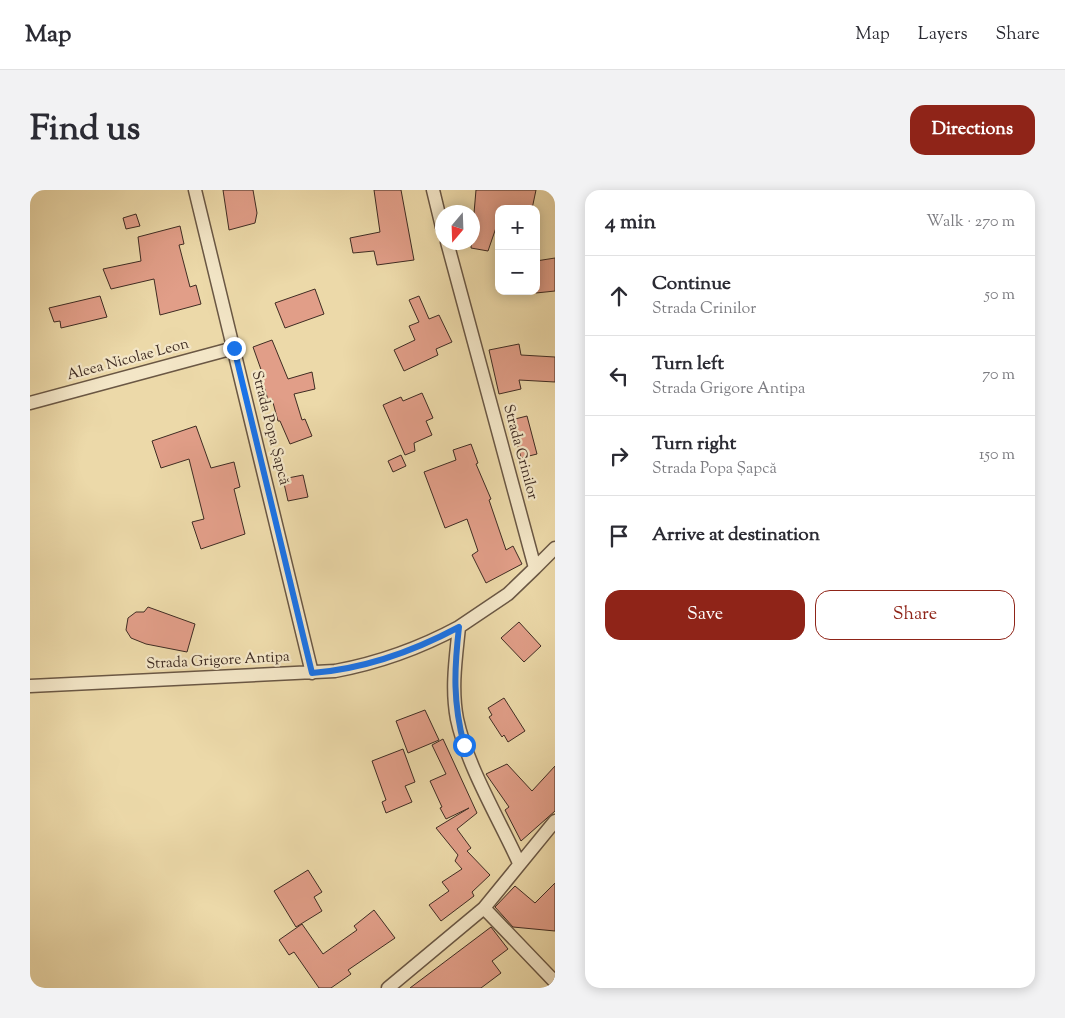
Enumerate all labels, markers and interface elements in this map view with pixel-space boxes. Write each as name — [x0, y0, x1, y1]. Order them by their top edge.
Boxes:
text: Map — [25, 18, 71, 52]
text: Map — [855, 22, 890, 48]
text: Layers — [918, 22, 968, 48]
text: Share — [996, 22, 1040, 48]
text: Find us — [30, 105, 140, 156]
button: Directions — [910, 105, 1035, 155]
north arrow — [435, 205, 480, 250]
map controls — [495, 205, 540, 295]
button: + — [495, 205, 540, 250]
text: 4 min — [605, 208, 656, 238]
text: Walk · 270 m — [926, 211, 1015, 234]
button: − — [495, 250, 540, 295]
text: Continue — [652, 271, 731, 298]
icon: ahead — [605, 282, 633, 310]
text: 50 m — [984, 284, 1015, 307]
text: Strada Crinilor — [652, 298, 756, 321]
street label: Aleea Nicolae Leon — [65, 334, 191, 386]
route end — [223, 337, 246, 360]
text: Turn left — [652, 351, 724, 378]
icon: left — [605, 362, 633, 390]
text: 70 m — [982, 364, 1015, 387]
street label: Strada Popa Șapcă — [246, 369, 294, 487]
text: Strada Grigore Antipa — [652, 378, 805, 401]
street label: Strada Crinilor — [497, 402, 543, 502]
text: Turn right — [652, 431, 736, 458]
icon: right — [605, 442, 633, 470]
text: 150 m — [979, 444, 1015, 467]
text: Strada Popa Șapcă — [652, 458, 777, 481]
icon: arrive — [605, 522, 633, 550]
text: Arrive at destination — [652, 522, 820, 549]
button: Save — [605, 590, 805, 640]
button: Share — [815, 590, 1015, 640]
street label: Strada Grigore Antipa — [146, 647, 290, 675]
route start — [453, 734, 476, 757]

